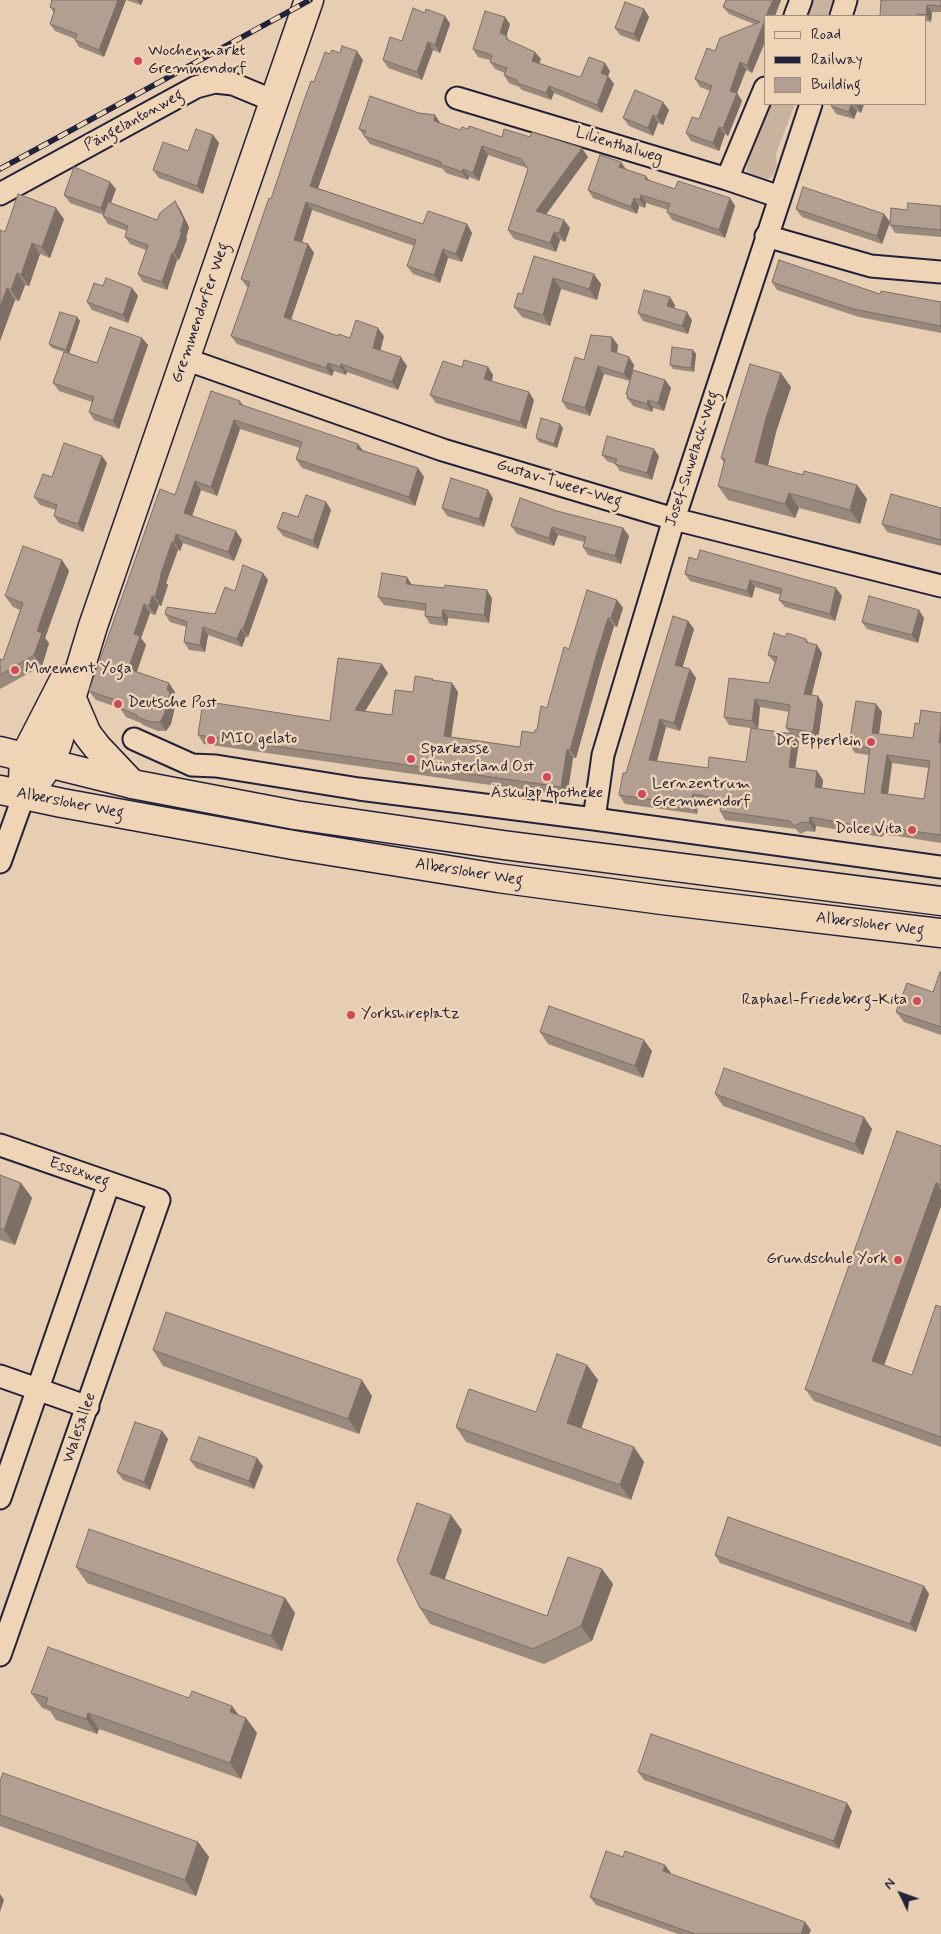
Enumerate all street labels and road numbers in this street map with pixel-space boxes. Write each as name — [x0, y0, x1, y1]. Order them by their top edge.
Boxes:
street label: Pängelantonweg — [81, 86, 187, 156]
street label: Lilienthalweg — [573, 124, 665, 168]
street label: Gremmendorfer Weg — [168, 240, 234, 386]
street label: Josef-Suwelack-Weg — [662, 389, 724, 529]
street label: Gustav-Tweer-Weg — [494, 456, 624, 512]
street label: Albersloher Weg — [15, 784, 125, 824]
street label: Albersloher Weg — [414, 855, 524, 891]
street label: Albersloher Weg — [815, 909, 925, 941]
street label: Essexweg — [46, 1154, 112, 1192]
street label: Walesallee — [59, 1390, 101, 1466]

